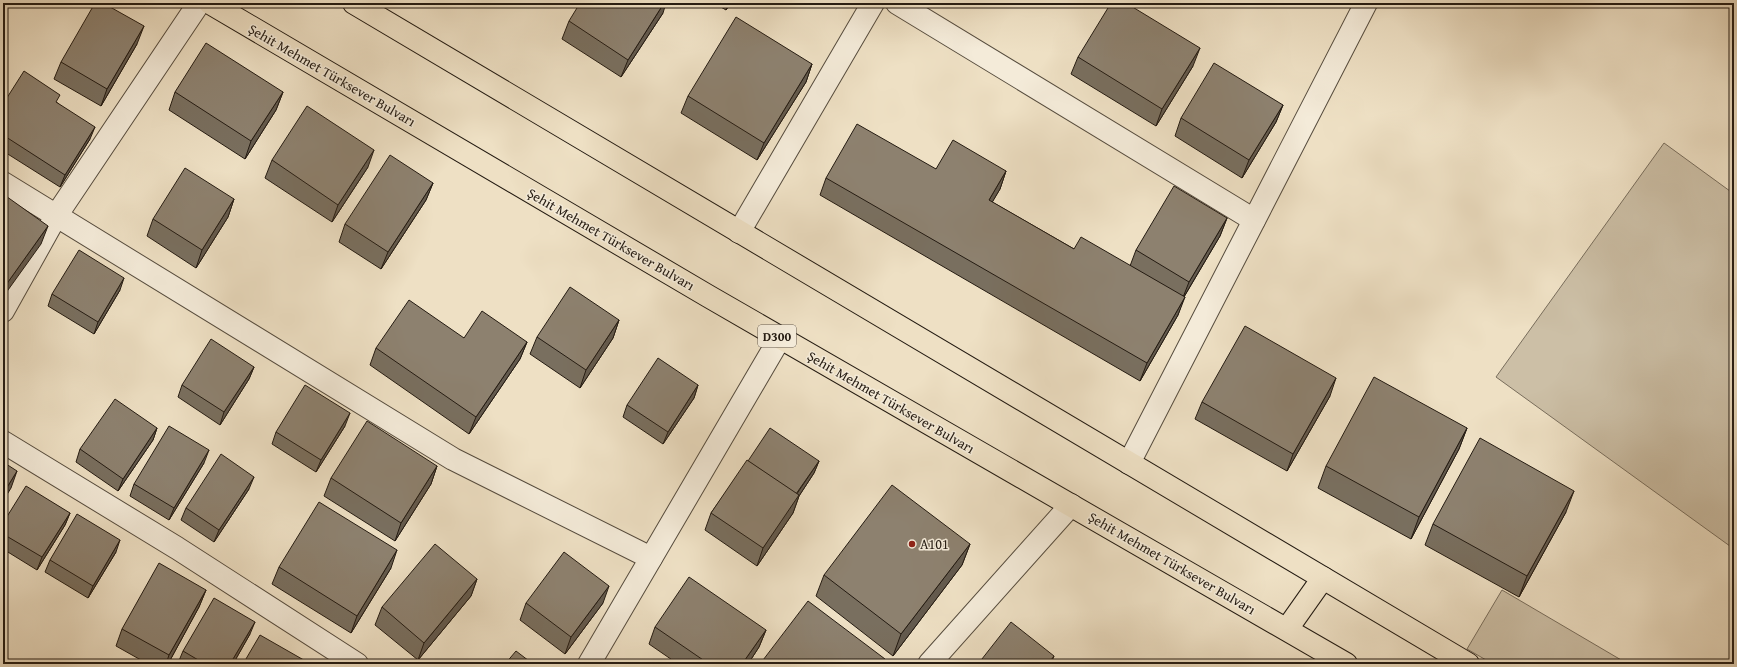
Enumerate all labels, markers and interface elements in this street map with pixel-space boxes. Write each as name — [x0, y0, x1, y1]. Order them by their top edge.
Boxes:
street label: Şehit Mehmet Türksever Bulvarı — [245, 19, 419, 131]
street label: Şehit Mehmet Türksever Bulvarı — [524, 183, 698, 295]
road number: D300 — [758, 325, 796, 347]
street label: Şehit Mehmet Türksever Bulvarı — [804, 346, 978, 458]
street label: Şehit Mehmet Türksever Bulvarı — [1085, 507, 1259, 619]
place label: A101 — [920, 534, 949, 554]
marker: A101 — [907, 539, 917, 549]

